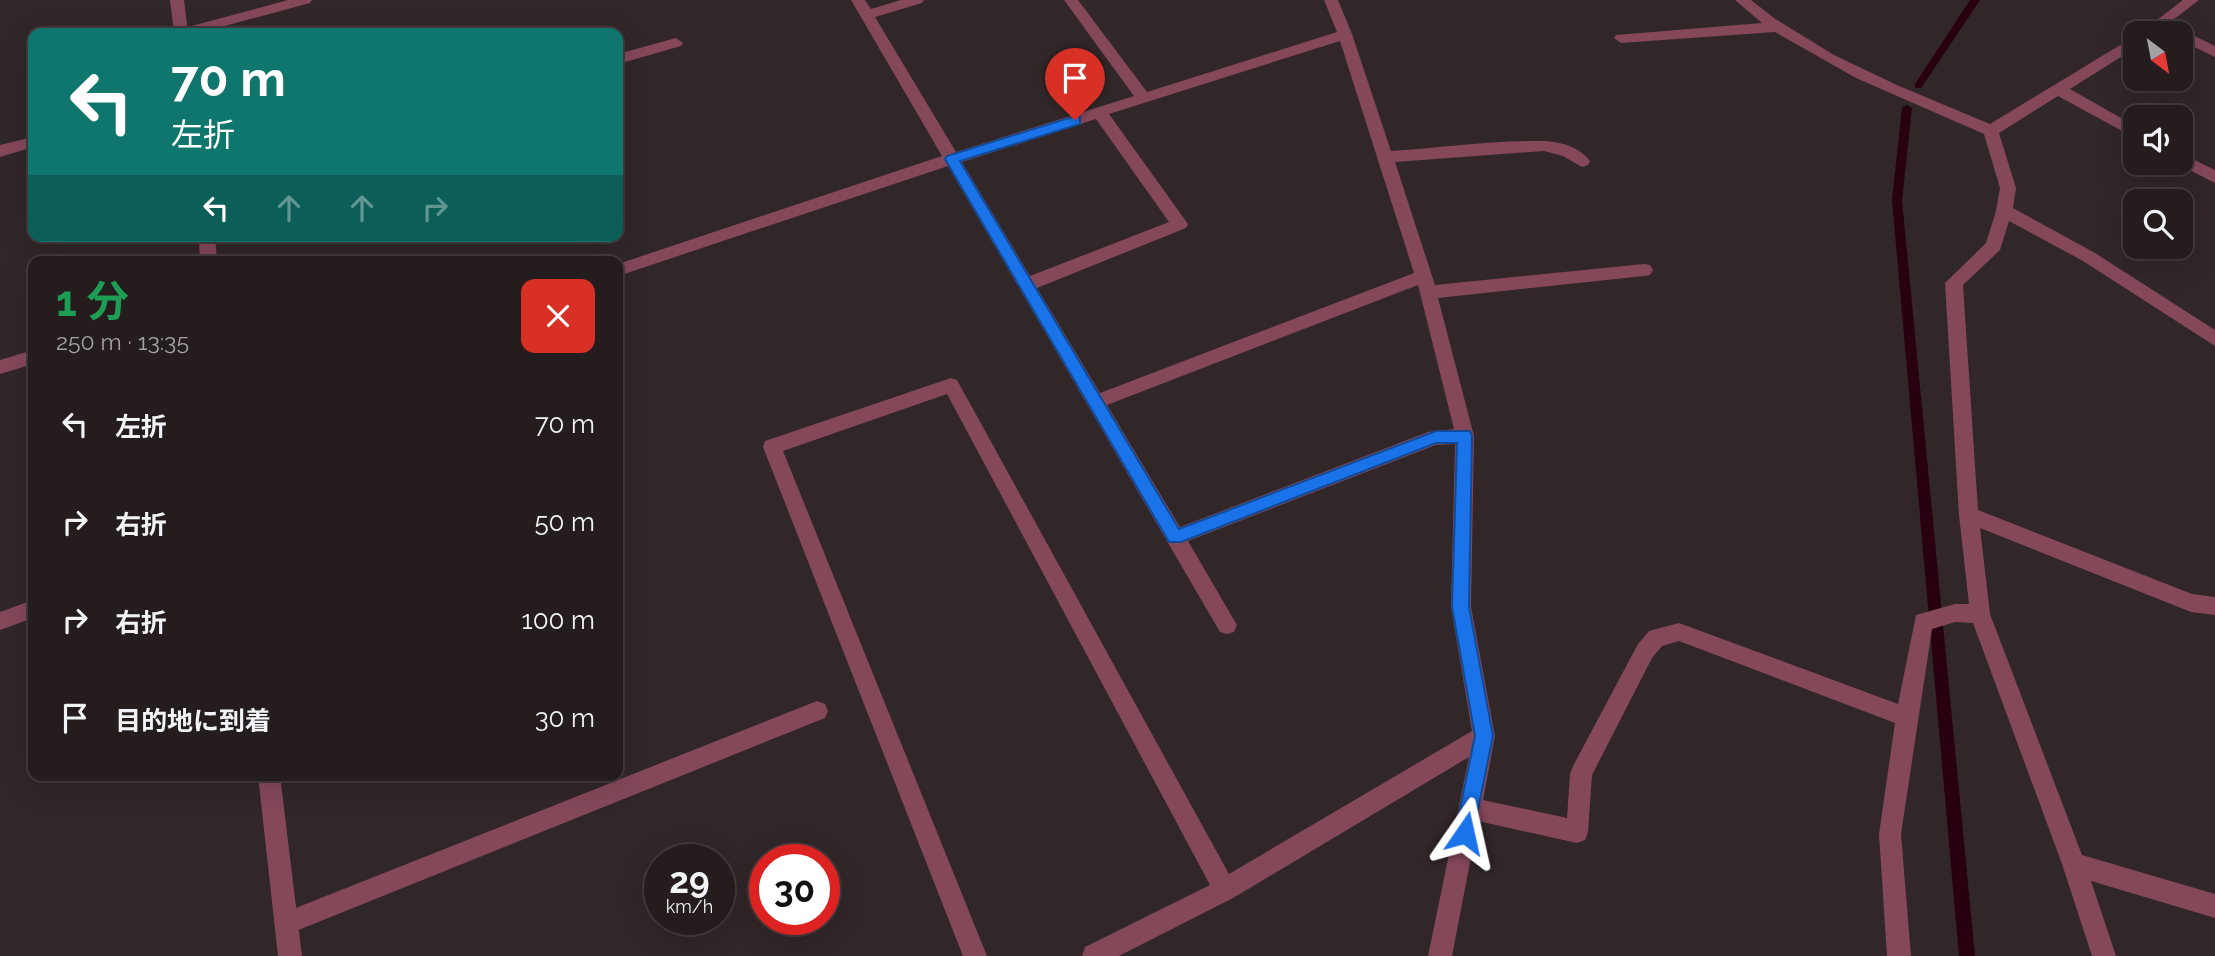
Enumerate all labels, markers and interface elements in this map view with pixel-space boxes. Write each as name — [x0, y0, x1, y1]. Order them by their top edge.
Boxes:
north arrow — [2123, 21, 2193, 91]
map controls — [2123, 21, 2193, 259]
pin — [1045, 48, 1105, 120]
text: 70 m — [171, 50, 286, 107]
icon: left — [56, 56, 147, 147]
icon: arrive — [1056, 59, 1094, 97]
button: sound — [2123, 105, 2193, 175]
text: 左折 — [171, 116, 235, 153]
icon: left — [197, 189, 235, 227]
icon: ahead — [270, 189, 308, 227]
icon: ahead — [343, 189, 381, 227]
icon: right — [416, 189, 454, 227]
button: search — [2123, 189, 2193, 259]
text: 1 分 — [56, 277, 129, 326]
button: close — [521, 279, 595, 353]
text: 250 m · 13:35 — [56, 328, 189, 355]
icon: left — [56, 405, 94, 443]
text: 70 m — [535, 409, 595, 439]
text: 左折 — [115, 412, 167, 442]
icon: right — [56, 503, 94, 541]
text: 50 m — [534, 507, 595, 537]
text: 右折 — [115, 510, 167, 540]
icon: right — [56, 601, 94, 639]
text: 100 m — [522, 605, 595, 635]
text: 右折 — [115, 608, 167, 638]
icon: arrive — [56, 699, 94, 737]
text: 30 m — [535, 703, 595, 733]
text: 目的地に到着 — [115, 706, 271, 736]
position arrow — [1428, 796, 1502, 870]
speed limit sign: 30 — [749, 844, 840, 935]
text: 29 — [669, 860, 710, 901]
text: km/h — [666, 896, 713, 917]

